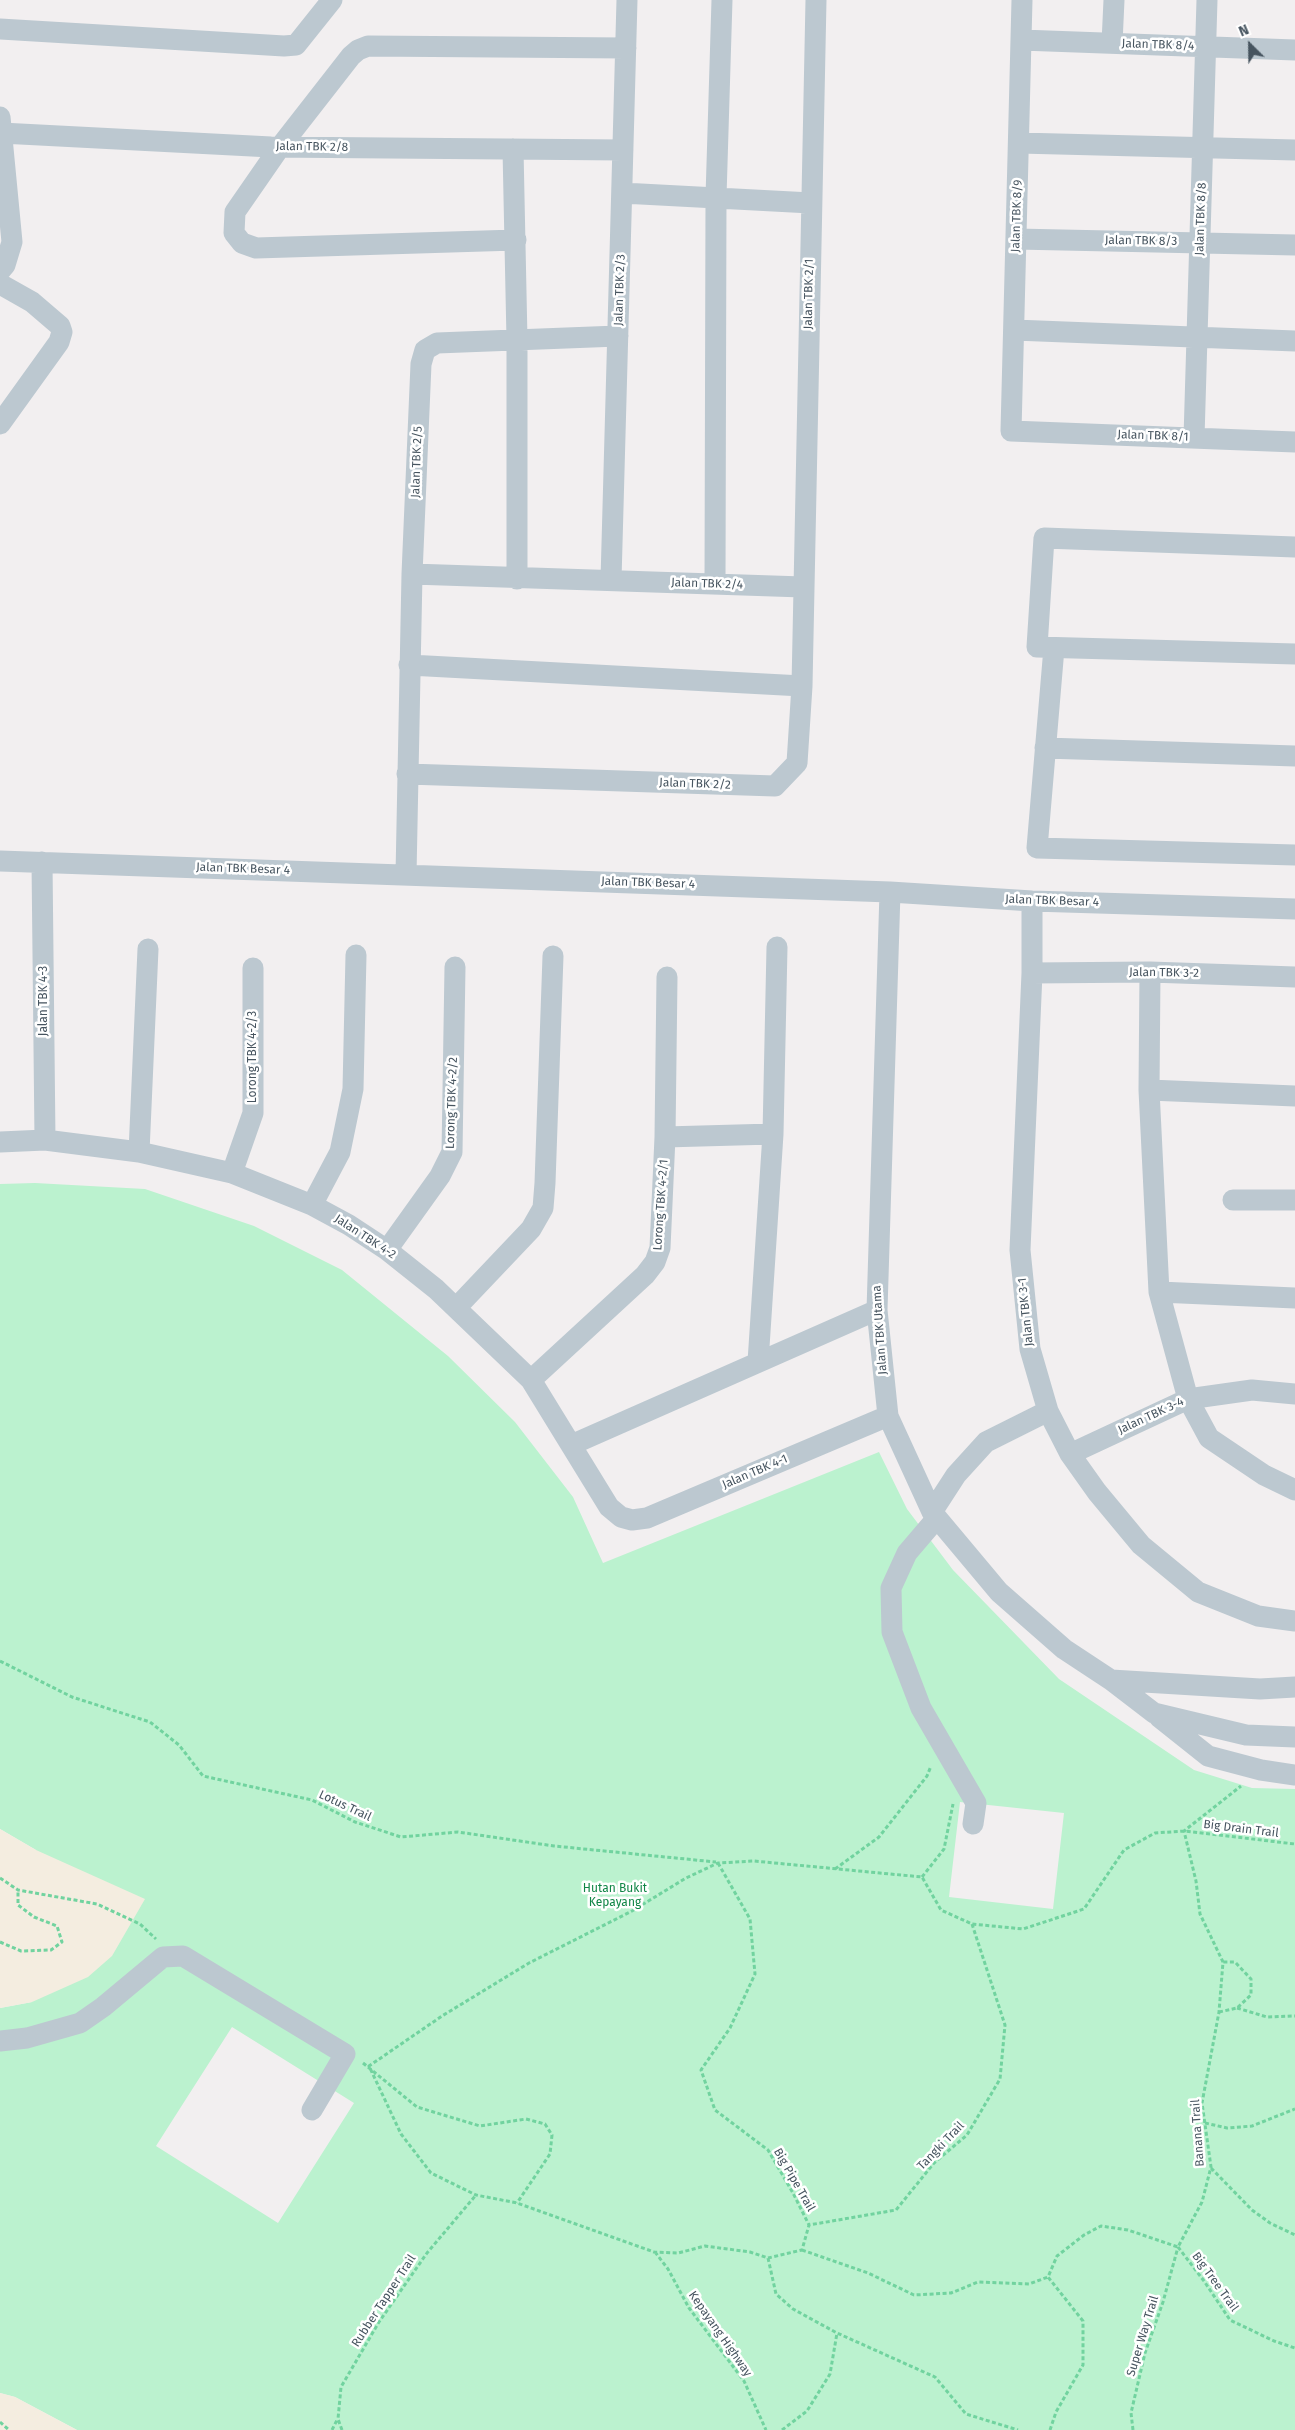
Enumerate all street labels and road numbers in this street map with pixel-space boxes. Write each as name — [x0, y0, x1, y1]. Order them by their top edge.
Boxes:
street label: Jalan TBK 8/4 — [1121, 37, 1195, 53]
street label: Jalan TBK 2/8 — [276, 139, 348, 155]
street label: Jalan TBK 8/9 — [1009, 179, 1025, 253]
street label: Jalan TBK 8/8 — [1193, 182, 1209, 256]
street label: Jalan TBK 8/3 — [1105, 233, 1177, 249]
street label: Jalan TBK 2/3 — [612, 254, 628, 326]
street label: Jalan TBK 2/1 — [801, 259, 817, 329]
street label: Jalan TBK 2/5 — [409, 426, 425, 498]
street label: Jalan TBK 8/1 — [1117, 428, 1189, 444]
street label: Jalan TBK 2/4 — [671, 576, 743, 592]
street label: Jalan TBK 2/2 — [659, 776, 731, 792]
street label: Jalan TBK Besar 4 — [196, 860, 290, 878]
street label: Jalan TBK Besar 4 — [601, 874, 695, 892]
street label: Jalan TBK Besar 4 — [1005, 892, 1099, 910]
street label: Jalan TBK 3-2 — [1129, 965, 1199, 981]
street label: Jalan TBK 4-3 — [37, 966, 51, 1036]
street label: Lorong TBK 4-2/3 — [246, 1011, 260, 1103]
street label: Lorong TBK 4-2/2 — [443, 1057, 461, 1149]
street label: Lorong TBK 4-2/1 — [651, 1159, 671, 1251]
street label: Jalan TBK 4-2 — [332, 1212, 398, 1262]
street label: Jalan TBK 3-1 — [1015, 1277, 1037, 1347]
street label: Jalan TBK Utama — [870, 1285, 890, 1375]
street label: Jalan TBK 3-4 — [1116, 1394, 1186, 1438]
street label: Jalan TBK 4-1 — [720, 1452, 790, 1492]
street label: Lotus Trail — [316, 1788, 374, 1824]
street label: Big Drain Trail — [1203, 1817, 1279, 1841]
street label: Banana Trail — [1188, 2099, 1208, 2167]
street label: Tangki Trail — [914, 2119, 968, 2173]
street label: Big Pipe Trail — [770, 2146, 818, 2214]
street label: Big Tree Trail — [1189, 2249, 1241, 2315]
street label: Rubber Tapper Trail — [349, 2252, 419, 2350]
street label: Kepayang Highway — [685, 2288, 755, 2380]
street label: Super Way Trail — [1124, 2294, 1162, 2378]

